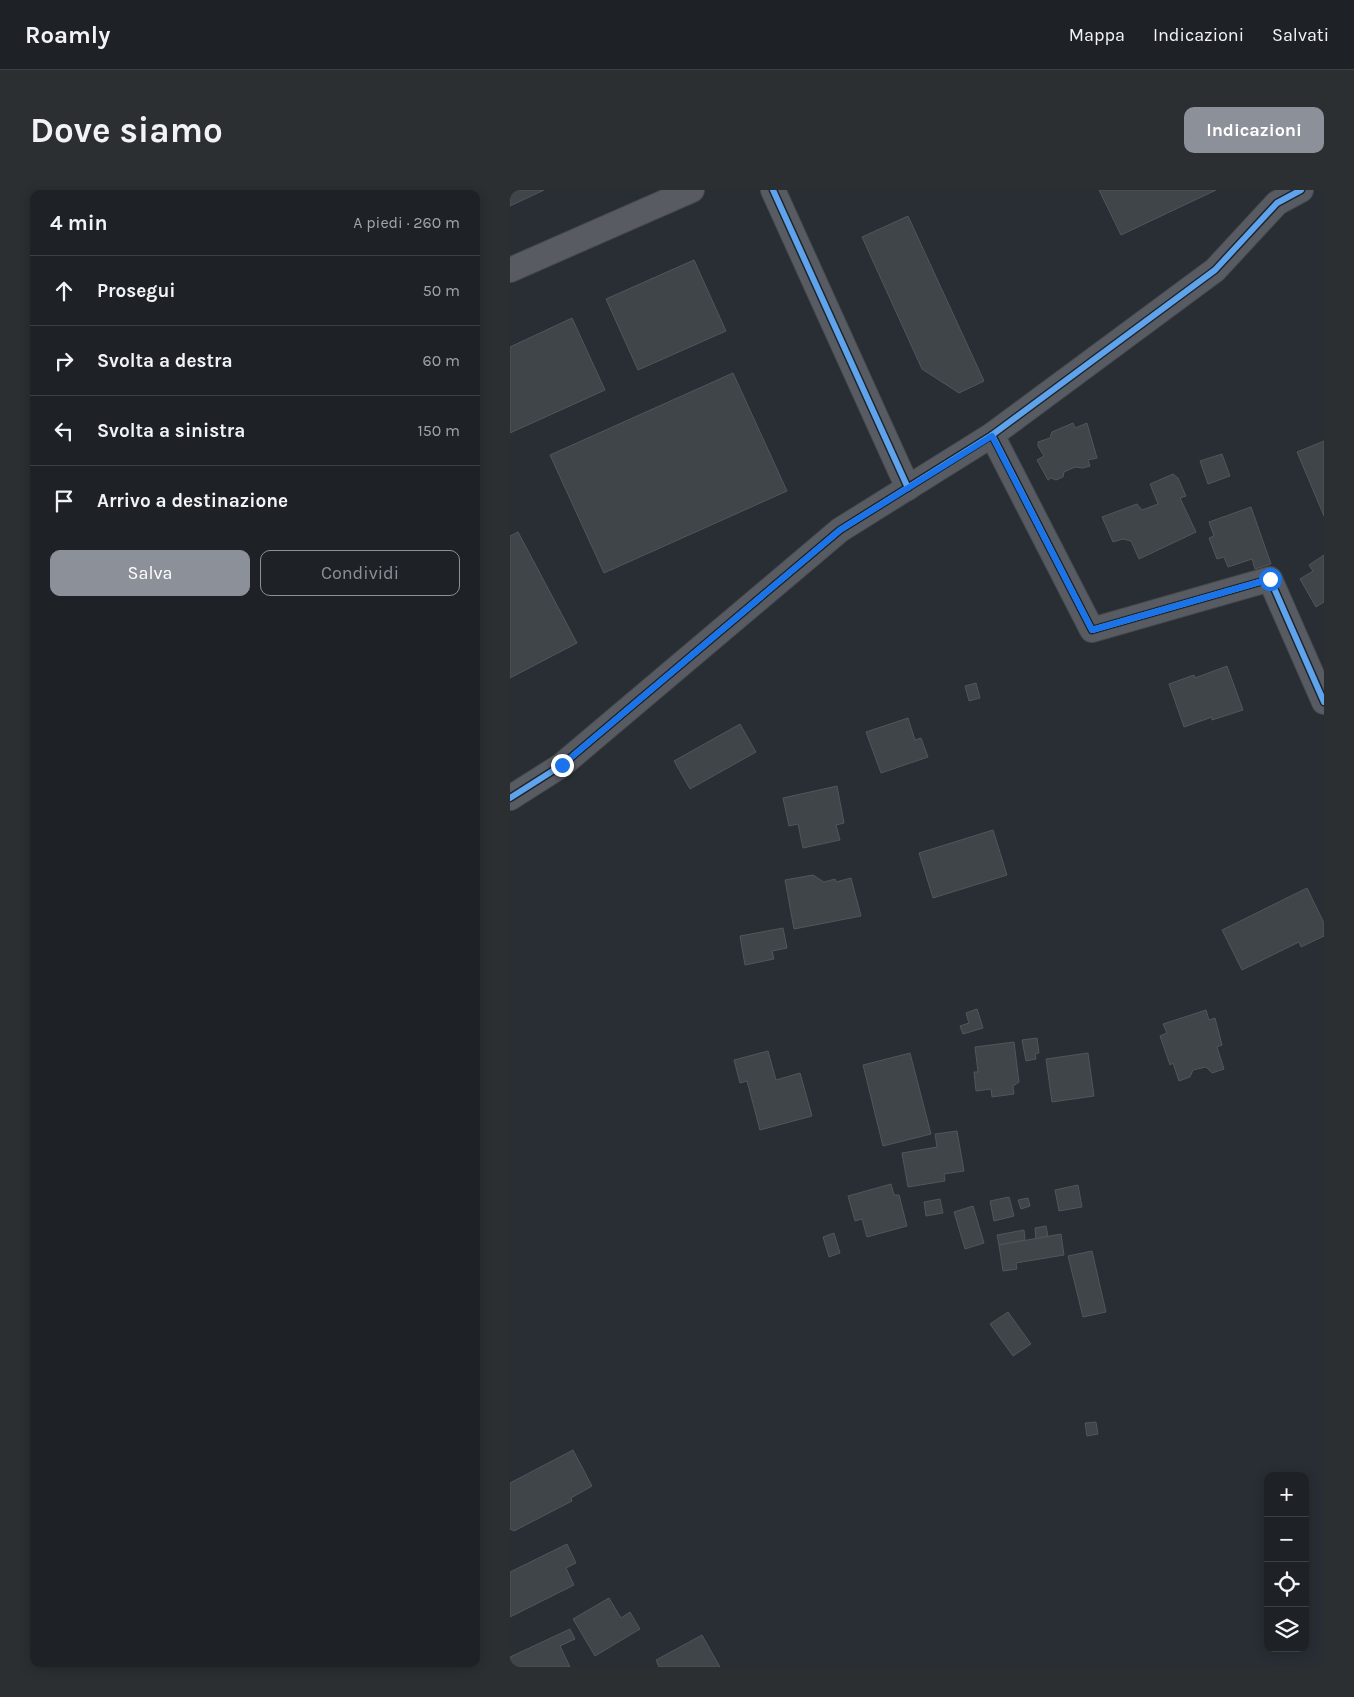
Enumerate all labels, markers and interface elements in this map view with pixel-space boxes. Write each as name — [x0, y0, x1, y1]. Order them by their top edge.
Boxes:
text: Roamly — [25, 21, 110, 49]
text: Mappa — [1069, 24, 1125, 46]
text: Indicazioni — [1153, 24, 1244, 46]
text: Salvati — [1272, 24, 1329, 46]
button: Indicazioni — [1184, 107, 1324, 153]
text: Dove siamo — [30, 110, 223, 151]
text: 4 min — [50, 211, 108, 235]
text: A piedi · 260 m — [353, 213, 460, 232]
icon: ahead — [50, 277, 78, 305]
text: Prosegui — [97, 280, 176, 302]
text: 50 m — [423, 281, 460, 300]
icon: right — [50, 347, 78, 375]
text: Svolta a destra — [97, 350, 233, 372]
text: 60 m — [423, 351, 460, 370]
icon: left — [50, 417, 78, 445]
text: Svolta a sinistra — [97, 420, 245, 442]
text: 150 m — [417, 421, 460, 440]
icon: arrive — [50, 487, 78, 515]
text: Arrivo a destinazione — [97, 490, 288, 512]
button: Salva — [50, 550, 250, 596]
button: Condividi — [260, 550, 460, 596]
route start — [1259, 568, 1282, 591]
route end — [551, 754, 574, 777]
map controls — [1264, 1472, 1309, 1652]
button: + — [1264, 1472, 1309, 1517]
button: − — [1264, 1517, 1309, 1562]
button: locate — [1264, 1562, 1309, 1607]
button: layers — [1264, 1607, 1309, 1652]

